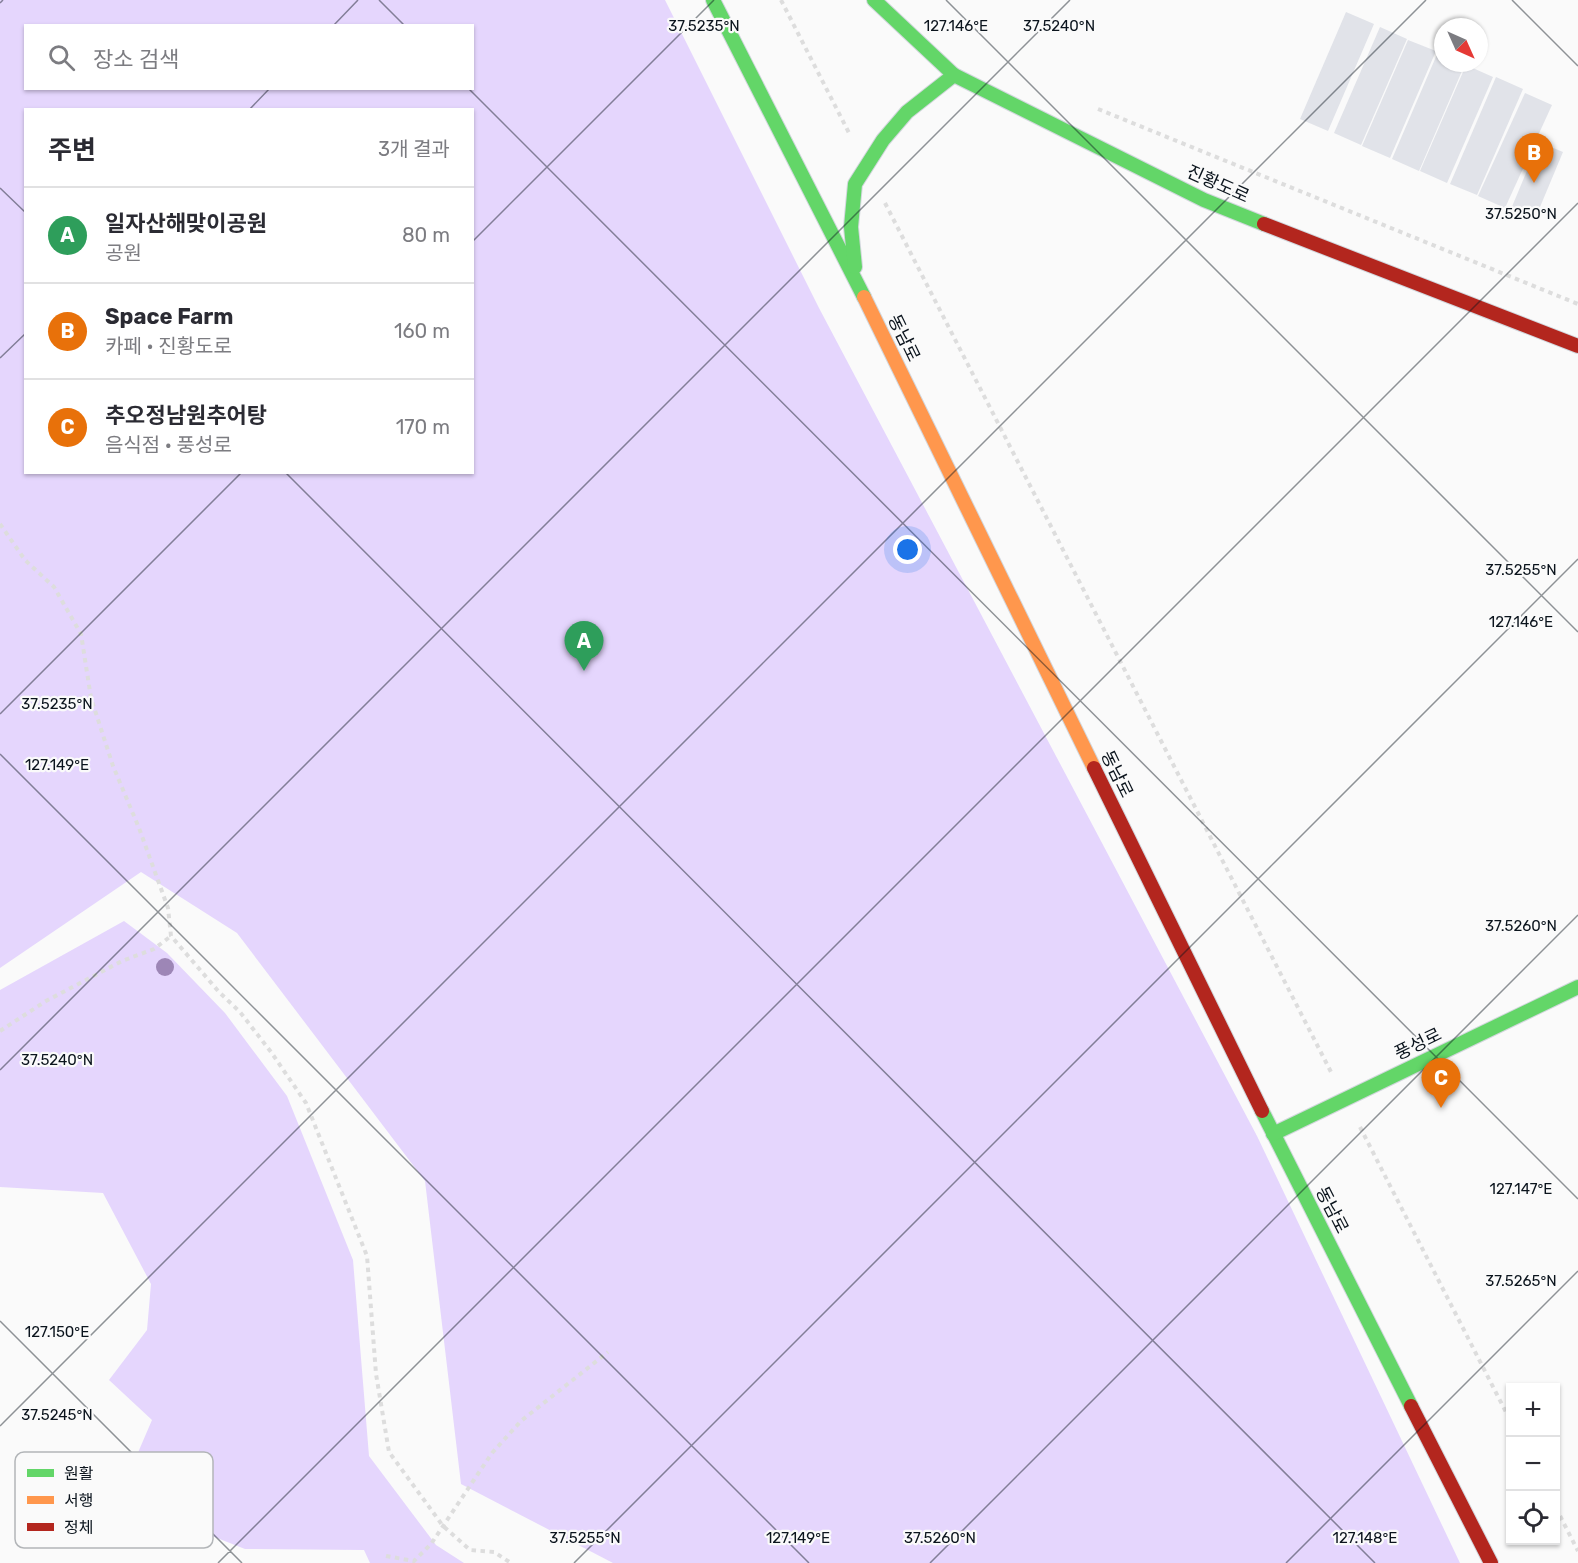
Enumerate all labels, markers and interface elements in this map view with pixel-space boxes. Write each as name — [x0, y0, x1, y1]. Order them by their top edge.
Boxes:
text: 37.5235°N — [668, 17, 740, 35]
text: 127.146°E — [924, 17, 988, 35]
text: 37.5240°N — [1023, 17, 1095, 35]
north arrow — [1434, 18, 1488, 72]
search box — [24, 24, 474, 90]
icon: search — [45, 41, 78, 74]
text: 장소 검색 — [93, 46, 179, 73]
pin: B — [1514, 134, 1553, 183]
text: 주변 — [48, 135, 96, 166]
text: 3개 결과 — [378, 137, 450, 161]
street label: 진황도로 — [1183, 160, 1253, 208]
text: 37.5250°N — [1485, 205, 1557, 223]
text: 일자산해맞이공원 — [105, 210, 267, 237]
text: A — [60, 223, 75, 247]
text: 80 m — [402, 223, 450, 247]
text: 공원 — [105, 241, 142, 265]
text: Space Farm — [105, 303, 233, 330]
street label: 동남로 — [883, 311, 925, 365]
text: B — [60, 319, 75, 343]
text: 160 m — [394, 319, 450, 343]
text: 카페 · 진황도로 — [105, 334, 232, 358]
text: 추오정남원추어탕 — [105, 402, 267, 429]
text: C — [60, 415, 75, 439]
text: 170 m — [396, 415, 450, 439]
text: 음식점 · 풍성로 — [105, 433, 232, 457]
your location — [893, 535, 922, 564]
text: 37.5255°N — [1485, 561, 1557, 579]
text: 127.146°E — [1489, 613, 1553, 631]
pin: A — [564, 622, 604, 671]
text: 37.5235°N — [21, 695, 93, 713]
street label: 동남로 — [1096, 747, 1138, 801]
text: 127.149°E — [25, 756, 89, 774]
text: 37.5260°N — [1485, 917, 1557, 935]
street label: 풍성로 — [1391, 1023, 1445, 1065]
text: 37.5240°N — [21, 1051, 93, 1069]
pin: C — [1422, 1058, 1460, 1108]
text: 127.147°E — [1490, 1180, 1552, 1198]
street label: 동남로 — [1311, 1183, 1353, 1237]
text: 37.5265°N — [1485, 1272, 1557, 1290]
text: 127.150°E — [25, 1323, 89, 1341]
map controls — [1506, 1383, 1560, 1545]
button: + — [1506, 1383, 1560, 1437]
text: 37.5245°N — [21, 1406, 93, 1424]
button: − — [1506, 1437, 1560, 1491]
legend — [15, 1452, 213, 1548]
text: 원활 — [64, 1464, 94, 1483]
text: 서행 — [64, 1491, 93, 1510]
button: locate — [1506, 1491, 1560, 1545]
text: 정체 — [64, 1518, 93, 1537]
text: 37.5255°N — [549, 1529, 621, 1547]
text: 127.149°E — [766, 1529, 830, 1547]
text: 37.5260°N — [904, 1529, 976, 1547]
text: 127.148°E — [1333, 1529, 1397, 1547]

